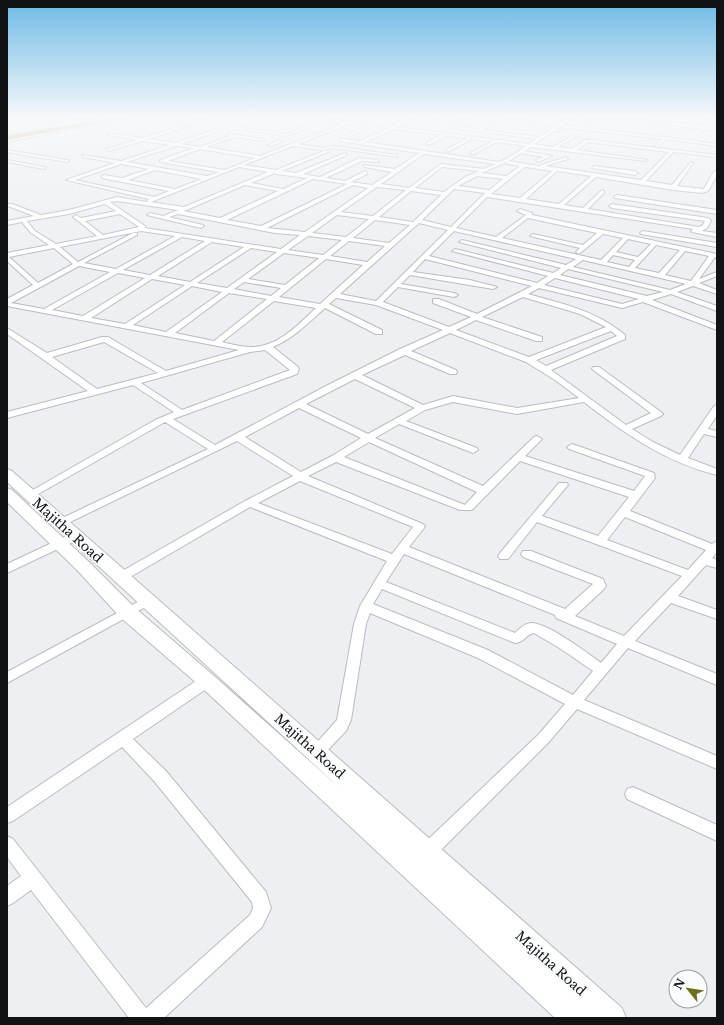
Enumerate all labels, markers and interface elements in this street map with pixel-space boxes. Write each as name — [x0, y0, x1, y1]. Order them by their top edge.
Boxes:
street label: Majitha Road — [29, 494, 107, 567]
street label: Majitha Road — [271, 710, 349, 783]
street label: Majitha Road — [512, 927, 590, 1000]
north arrow — [668, 969, 708, 1009]
text: N — [671, 975, 688, 992]

